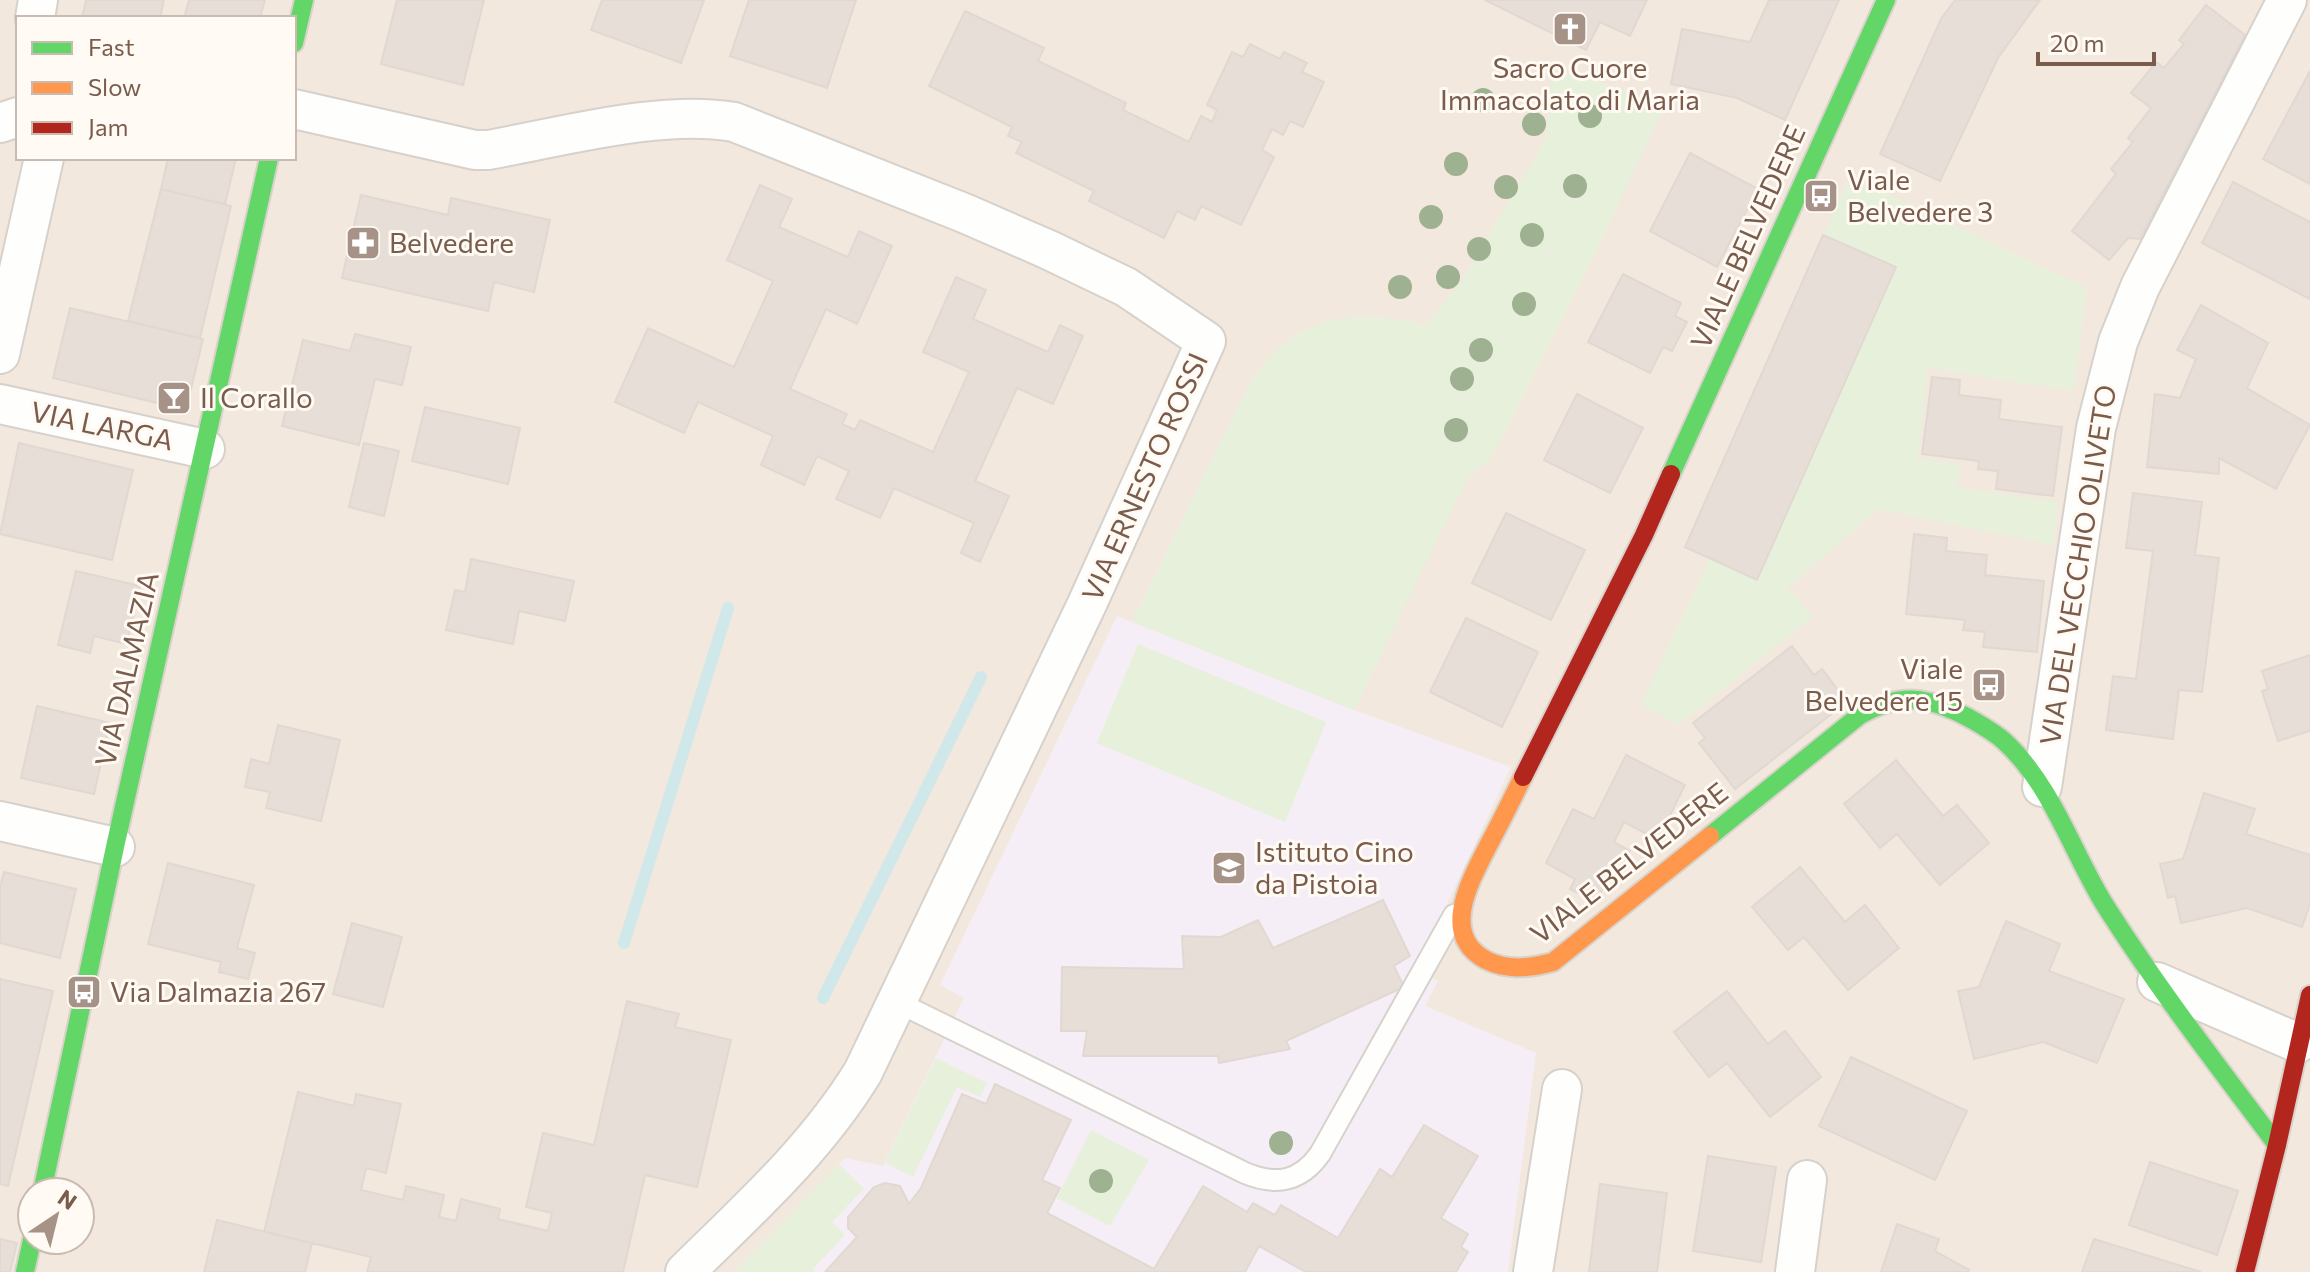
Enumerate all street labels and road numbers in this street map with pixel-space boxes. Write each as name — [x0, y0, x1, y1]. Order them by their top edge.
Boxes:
street label: VIALE BELVEDERE — [1682, 119, 1812, 354]
street label: VIA ERNESTO ROSSI — [1074, 347, 1214, 606]
street label: VIA DEL VECCHIO OLIVETO — [2032, 382, 2122, 747]
street label: VIA LARGA — [28, 393, 177, 457]
street label: VIA DALMAZIA — [87, 568, 165, 770]
street label: VIALE BELVEDERE — [1523, 775, 1734, 950]

